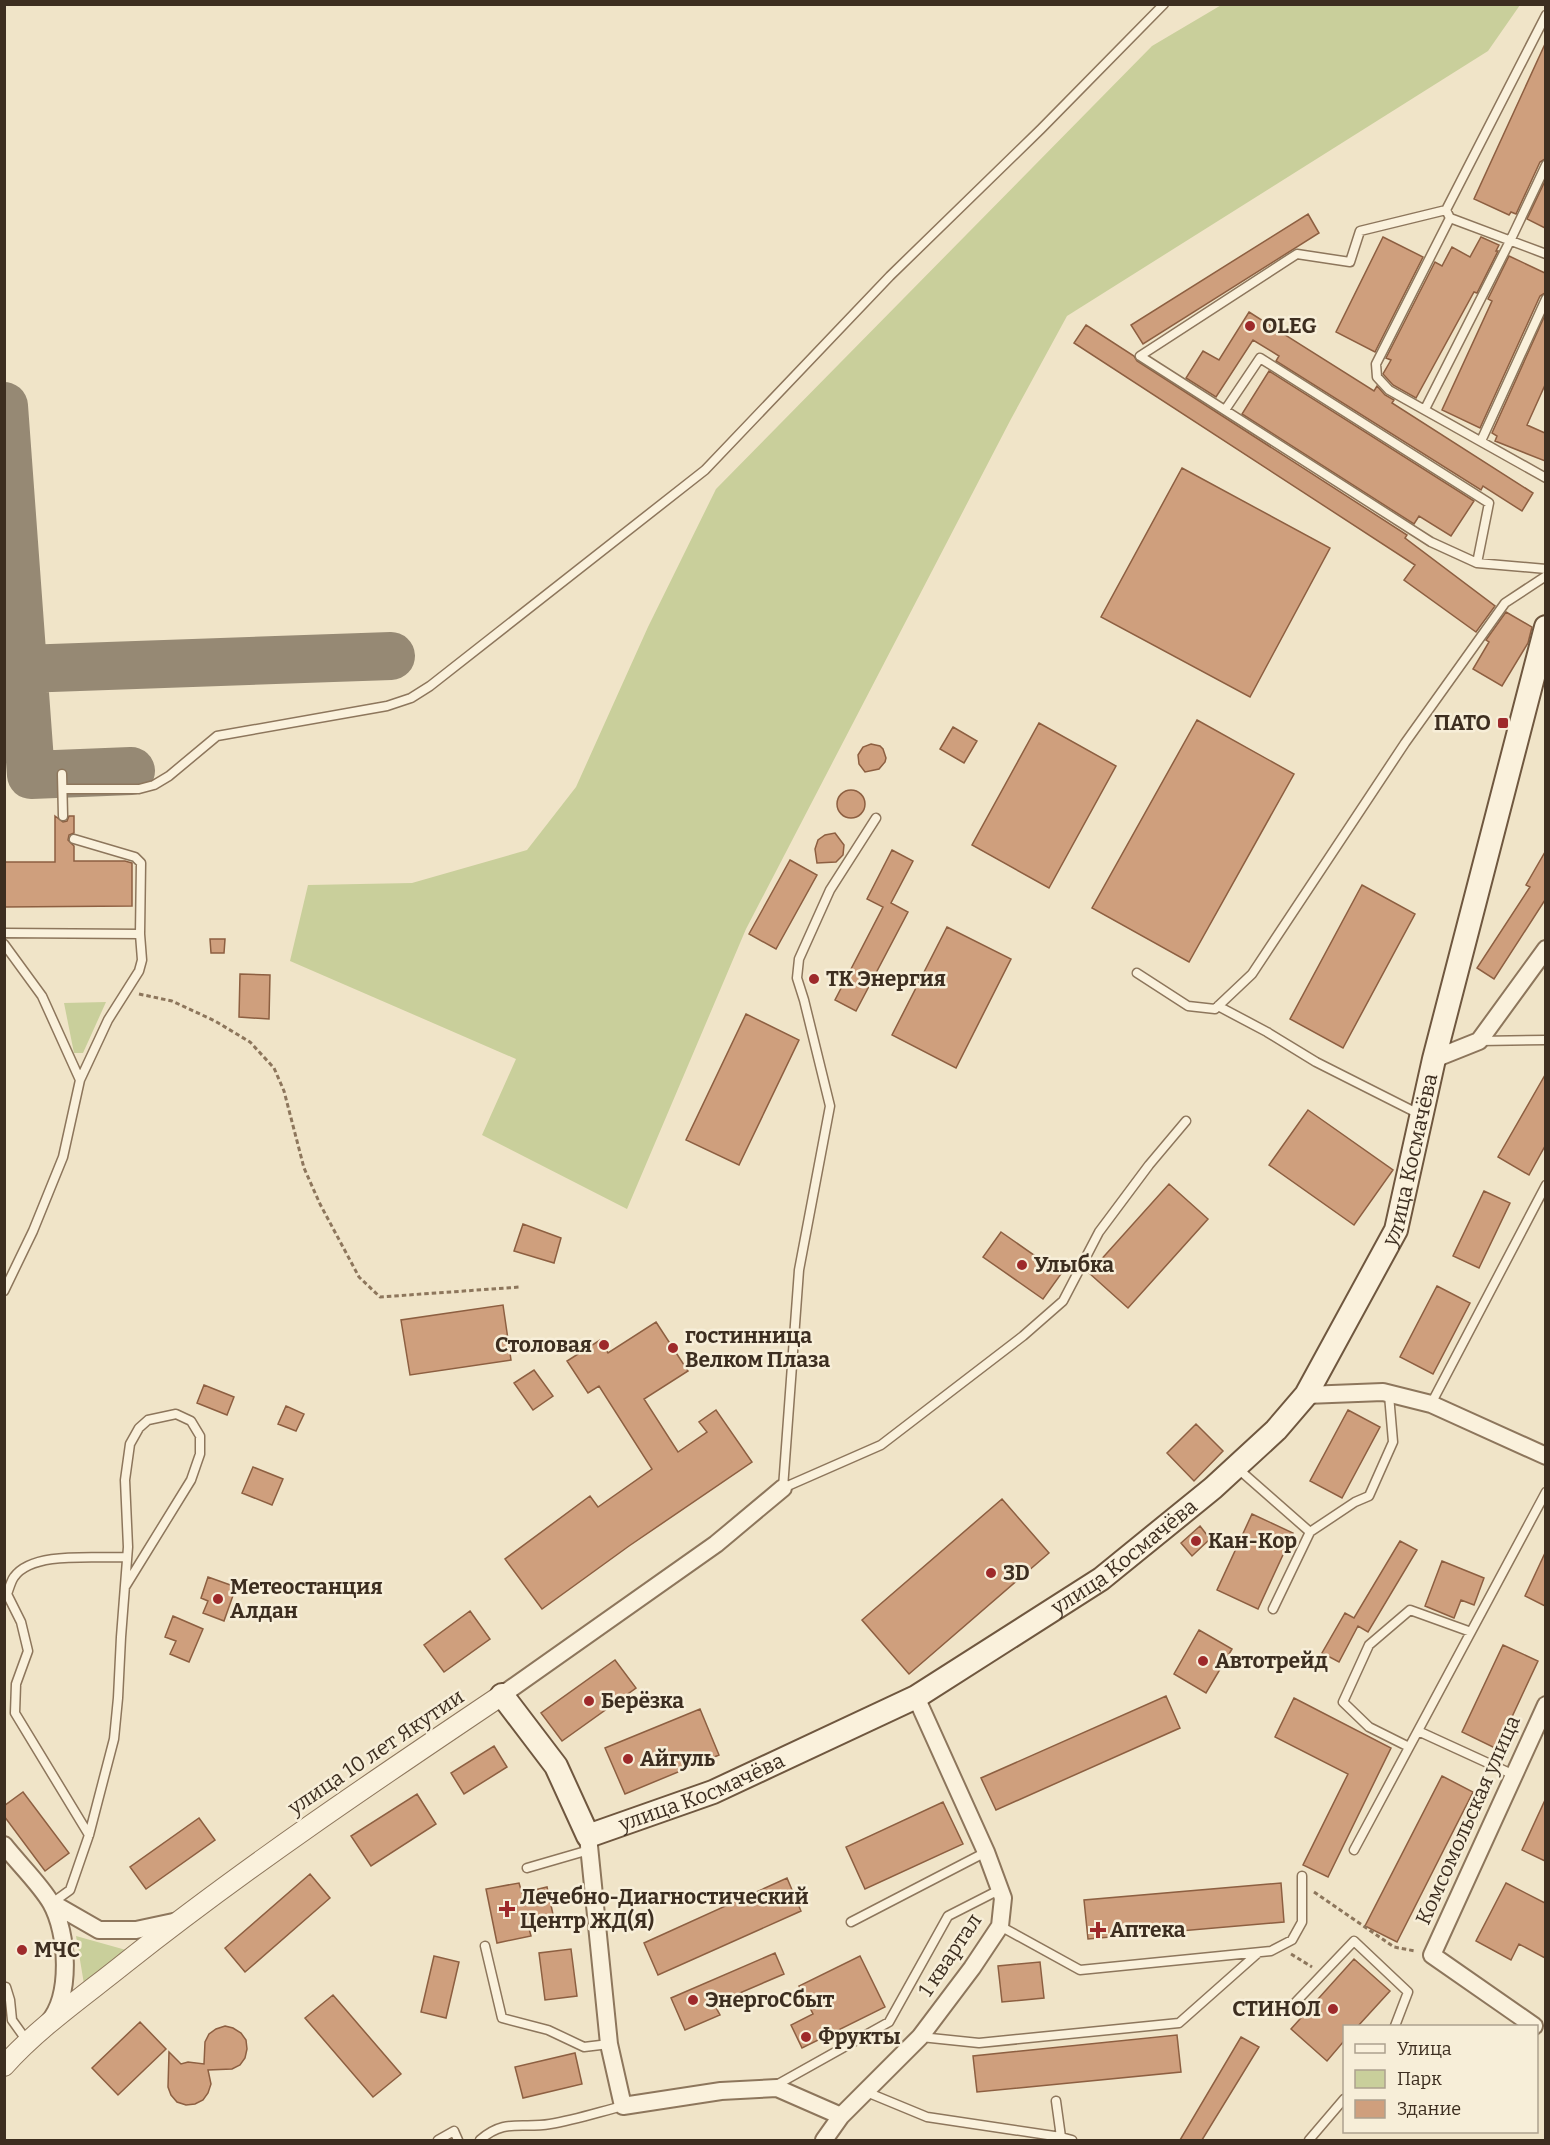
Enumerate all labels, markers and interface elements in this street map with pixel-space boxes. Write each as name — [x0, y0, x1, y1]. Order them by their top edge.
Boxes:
place label: OLEG — [1262, 313, 1316, 339]
marker: OLEG — [1243, 319, 1257, 333]
place label: ПАТО — [1434, 710, 1491, 736]
marker: ПАТО — [1496, 716, 1510, 730]
place label: ТК Энергия — [826, 966, 946, 992]
marker: ТК Энергия — [807, 972, 821, 986]
street label: улица Космачёва — [1376, 1070, 1444, 1252]
place label: Улыбка — [1034, 1252, 1114, 1278]
marker: Улыбка — [1015, 1258, 1029, 1272]
place label: гостинница Велком Плаза — [685, 1323, 830, 1373]
place label: Столовая — [495, 1332, 592, 1358]
marker: Столовая — [597, 1338, 611, 1352]
marker: гостинница Велком Плаза — [666, 1341, 680, 1355]
street label: улица Космачёва — [1045, 1493, 1203, 1621]
place label: Кан-Кор — [1208, 1528, 1297, 1554]
marker: Кан-Кор — [1189, 1534, 1203, 1548]
place label: 3D — [1003, 1560, 1030, 1586]
marker: 3D — [984, 1566, 998, 1580]
place label: Метеостанция Алдан — [230, 1574, 383, 1624]
marker: Метеостанция Алдан — [211, 1592, 225, 1606]
place label: Автотрейд — [1215, 1648, 1328, 1674]
marker: Автотрейд — [1196, 1654, 1210, 1668]
street label: улица 10 лет Якутии — [282, 1683, 469, 1821]
place label: Берёзка — [601, 1688, 684, 1714]
marker: Берёзка — [582, 1694, 596, 1708]
street label: Комсомольская улица — [1410, 1711, 1526, 1929]
place label: Айгуль — [640, 1746, 716, 1772]
street label: улица Космачёва — [614, 1747, 789, 1837]
marker: Айгуль — [621, 1752, 635, 1766]
place label: Лечебно-Диагностический Центр ЖД(Я) — [520, 1884, 809, 1934]
marker: Лечебно-Диагностический Центр ЖД(Я) — [498, 1900, 516, 1918]
street label: 1 квартал — [913, 1908, 987, 2002]
place label: Аптека — [1110, 1917, 1186, 1943]
marker: Аптека — [1091, 1923, 1105, 1937]
place label: МЧС — [34, 1937, 80, 1963]
marker: МЧС — [15, 1943, 29, 1957]
place label: ЭнергоСбыт — [705, 1987, 835, 2013]
marker: ЭнергоСбыт — [686, 1993, 700, 2007]
place label: СТИНОЛ — [1232, 1996, 1321, 2022]
marker: СТИНОЛ — [1326, 2002, 1340, 2016]
place label: Фрукты — [818, 2024, 901, 2050]
legend — [1343, 2025, 1538, 2133]
marker: Фрукты — [799, 2030, 813, 2044]
text: Улица — [1397, 2038, 1452, 2060]
text: Парк — [1397, 2068, 1442, 2090]
text: Здание — [1397, 2098, 1461, 2120]

